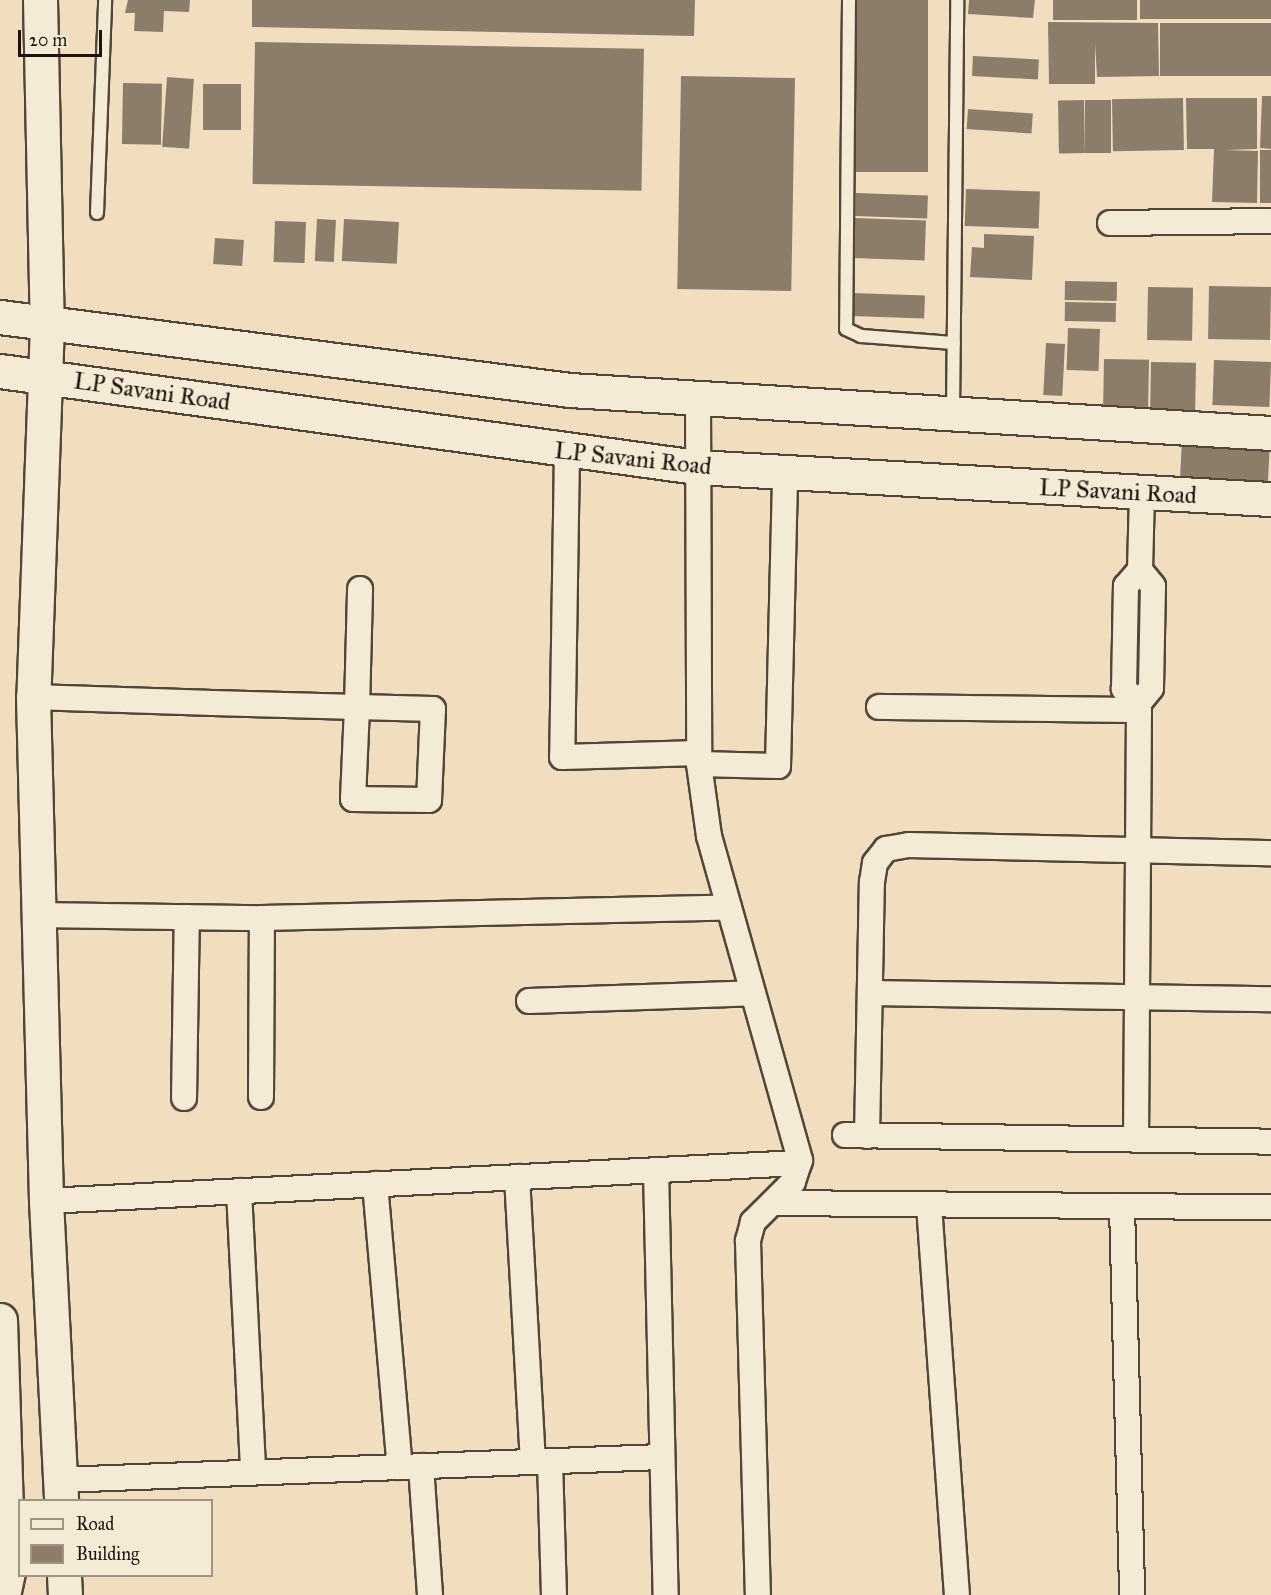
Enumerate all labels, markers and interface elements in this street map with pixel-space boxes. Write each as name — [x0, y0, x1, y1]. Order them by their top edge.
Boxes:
scale bar — [21, 18, 105, 56]
text: 20 m — [29, 29, 67, 51]
street label: LP Savani Road — [72, 367, 232, 417]
street label: LP Savani Road — [553, 436, 713, 482]
street label: LP Savani Road — [1038, 473, 1198, 511]
legend — [18, 1499, 213, 1577]
text: Road — [76, 1513, 114, 1535]
text: Building — [76, 1543, 139, 1565]

